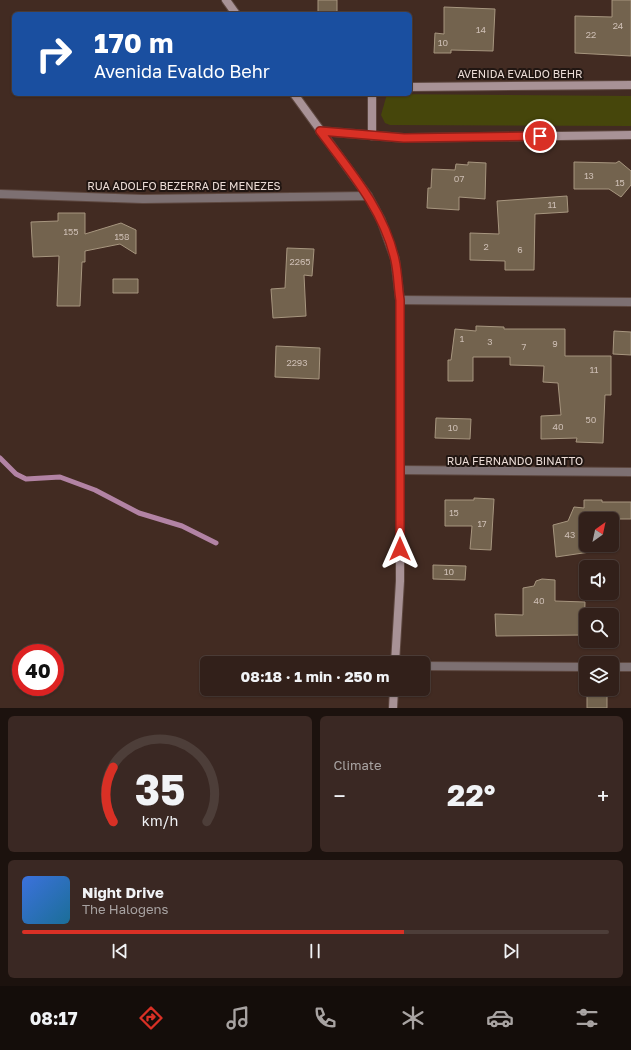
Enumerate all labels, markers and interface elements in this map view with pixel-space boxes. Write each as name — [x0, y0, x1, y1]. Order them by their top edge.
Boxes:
house number: 24 — [613, 20, 624, 31]
house number: 14 — [476, 24, 486, 35]
text: 170 m — [94, 26, 173, 59]
icon: right — [28, 28, 80, 80]
house number: 22 — [586, 29, 596, 40]
house number: 10 — [438, 37, 448, 48]
text: Avenida Evaldo Behr — [94, 60, 270, 82]
street label: AVENIDA EVALDO BEHR — [457, 67, 583, 80]
pin — [523, 119, 557, 153]
icon: arrive — [529, 125, 551, 147]
house number: 13 — [584, 170, 594, 181]
house number: 07 — [454, 173, 464, 184]
house number: 15 — [615, 177, 625, 188]
street label: RUA ADOLFO BEZERRA DE MENEZES — [87, 179, 281, 192]
house number: 11 — [548, 199, 557, 210]
house number: 155 — [64, 226, 78, 237]
house number: 158 — [114, 231, 130, 242]
house number: 2 — [483, 241, 489, 252]
house number: 6 — [517, 244, 523, 255]
house number: 2265 — [289, 256, 311, 267]
house number: 1 — [460, 333, 465, 344]
house number: 3 — [487, 336, 493, 347]
house number: 9 — [552, 338, 558, 349]
house number: 7 — [522, 341, 527, 352]
house number: 2293 — [286, 357, 308, 368]
house number: 11 — [590, 364, 599, 375]
house number: 50 — [586, 414, 597, 425]
house number: 40 — [552, 421, 564, 432]
house number: 10 — [448, 422, 458, 433]
street label: RUA FERNANDO BINATTO — [447, 454, 583, 467]
house number: 15 — [449, 507, 459, 518]
north arrow — [579, 512, 619, 552]
map controls — [579, 512, 619, 696]
house number: 17 — [477, 518, 487, 529]
position arrow — [379, 528, 421, 570]
house number: 43 — [565, 529, 575, 540]
button: sound — [579, 560, 619, 600]
house number: 10 — [444, 566, 454, 577]
house number: 40 — [533, 595, 545, 606]
button: search — [579, 608, 619, 648]
speed limit sign: 40 — [12, 644, 64, 696]
button: layers — [579, 656, 619, 696]
text: 08:18 · 1 min · 250 m — [241, 667, 389, 685]
text: Climate — [334, 757, 381, 773]
text: 35 — [134, 764, 185, 814]
text: 22° — [447, 777, 495, 813]
text: − — [334, 782, 346, 809]
text: + — [597, 782, 609, 809]
text: km/h — [142, 812, 178, 829]
text: Night Drive — [82, 883, 164, 901]
text: The Halogens — [82, 901, 168, 917]
icon: previous — [109, 940, 131, 962]
icon: pause — [304, 940, 326, 962]
icon: next — [500, 940, 522, 962]
icon: directions — [137, 1004, 165, 1032]
icon: music — [224, 1004, 252, 1032]
icon: phone — [311, 1004, 339, 1032]
icon: climate — [399, 1004, 427, 1032]
icon: car — [486, 1004, 514, 1032]
icon: filters — [573, 1004, 601, 1032]
text: 08:17 — [30, 1007, 78, 1029]

